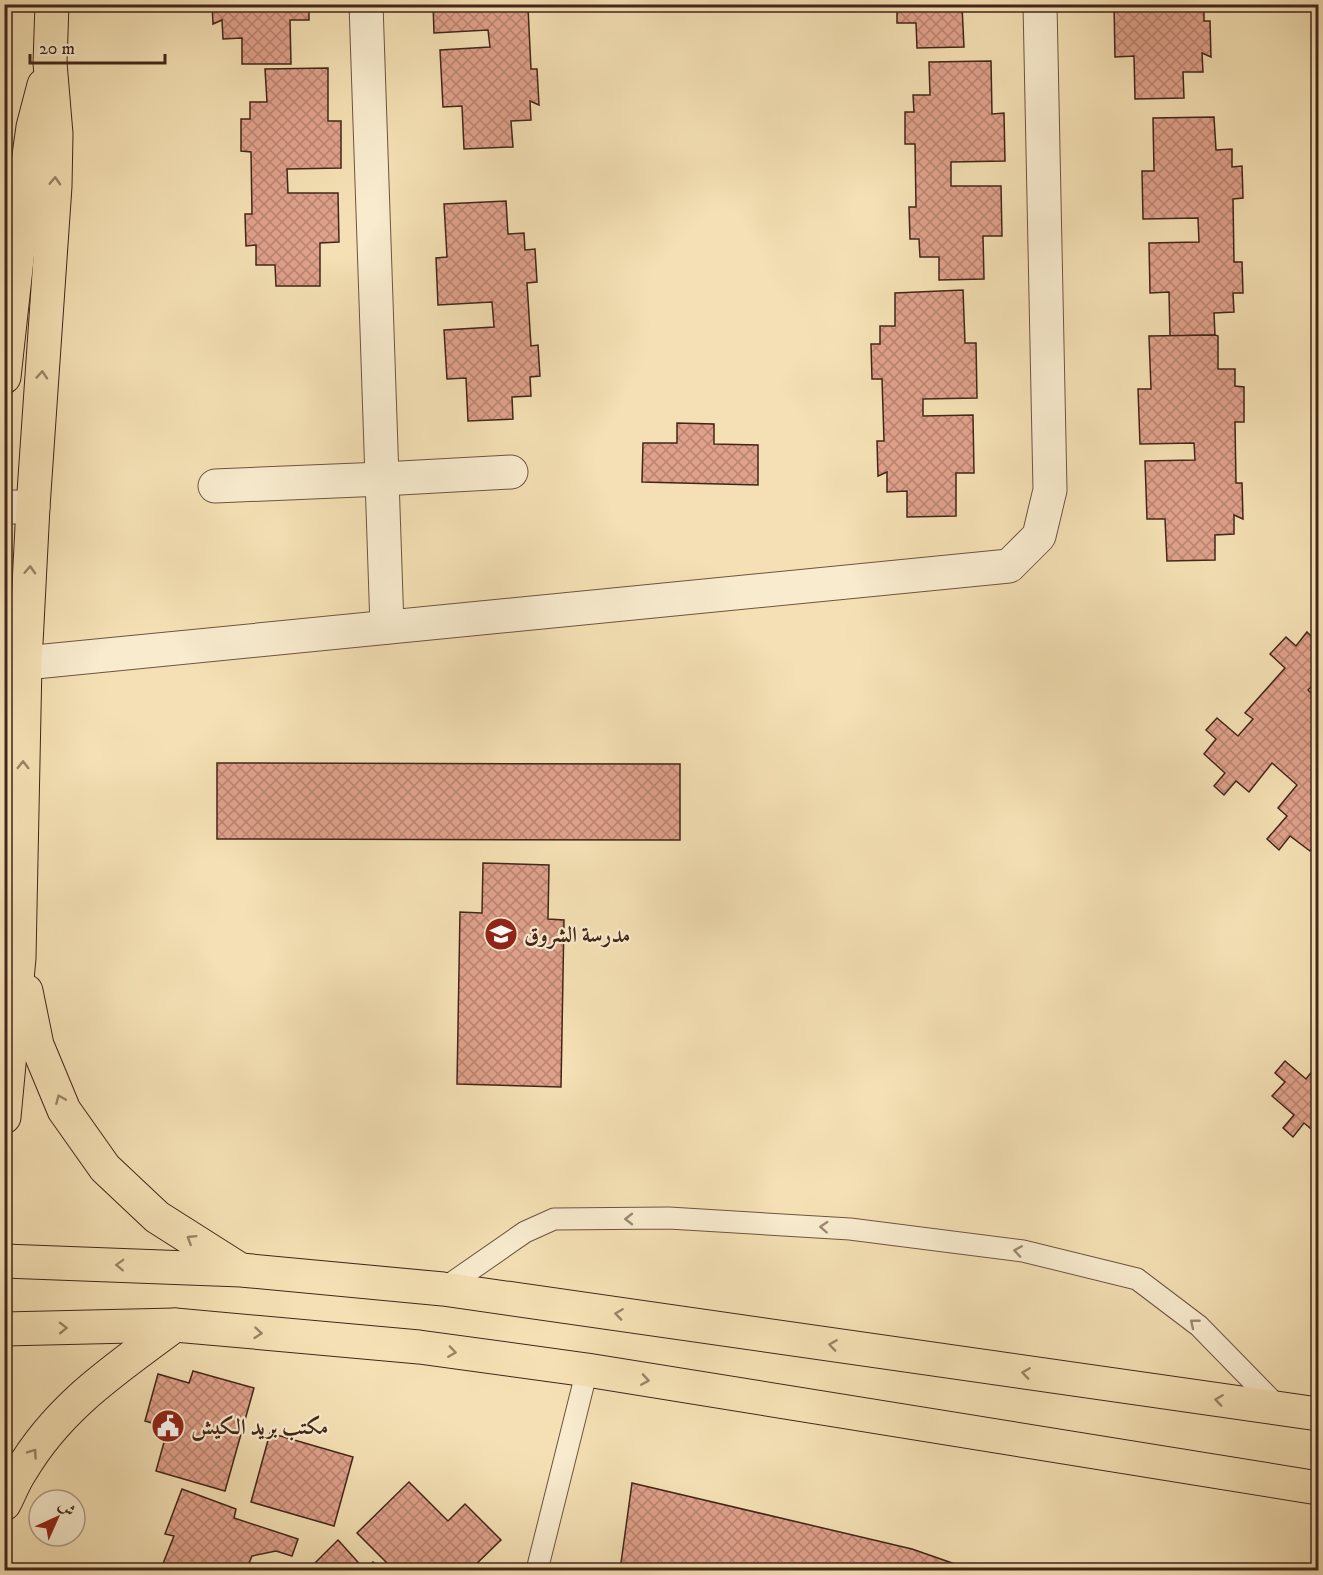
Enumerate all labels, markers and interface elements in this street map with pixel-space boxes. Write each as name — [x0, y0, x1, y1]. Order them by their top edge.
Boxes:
scale bar — [30, 27, 165, 65]
text: 20 m — [39, 38, 75, 60]
one-way arrow — [49, 176, 61, 185]
one-way arrow — [35, 371, 48, 380]
one-way arrow — [23, 565, 36, 574]
one-way arrow — [17, 760, 29, 769]
school or university icon: مدرسة الشروق — [483, 916, 519, 952]
place label: مدرسة الشروق — [524, 922, 630, 949]
one-way arrow — [55, 1094, 67, 1105]
one-way arrow — [625, 1213, 634, 1225]
one-way arrow — [820, 1221, 829, 1234]
one-way arrow — [187, 1234, 197, 1246]
one-way arrow — [1013, 1245, 1022, 1257]
one-way arrow — [115, 1259, 124, 1272]
one-way arrow — [615, 1308, 624, 1320]
one-way arrow — [1190, 1319, 1201, 1330]
one-way arrow — [58, 1321, 67, 1334]
one-way arrow — [253, 1326, 262, 1339]
one-way arrow — [828, 1339, 838, 1351]
one-way arrow — [447, 1345, 456, 1357]
one-way arrow — [1021, 1367, 1031, 1379]
one-way arrow — [640, 1373, 649, 1385]
one-way arrow — [1214, 1395, 1224, 1407]
public building icon: مكتب بريد الكيش — [150, 1408, 186, 1444]
place label: مكتب بريد الكيش — [191, 1414, 328, 1441]
one-way arrow — [26, 1449, 37, 1460]
north arrow — [27, 1488, 87, 1548]
text: ش — [54, 1495, 80, 1521]

